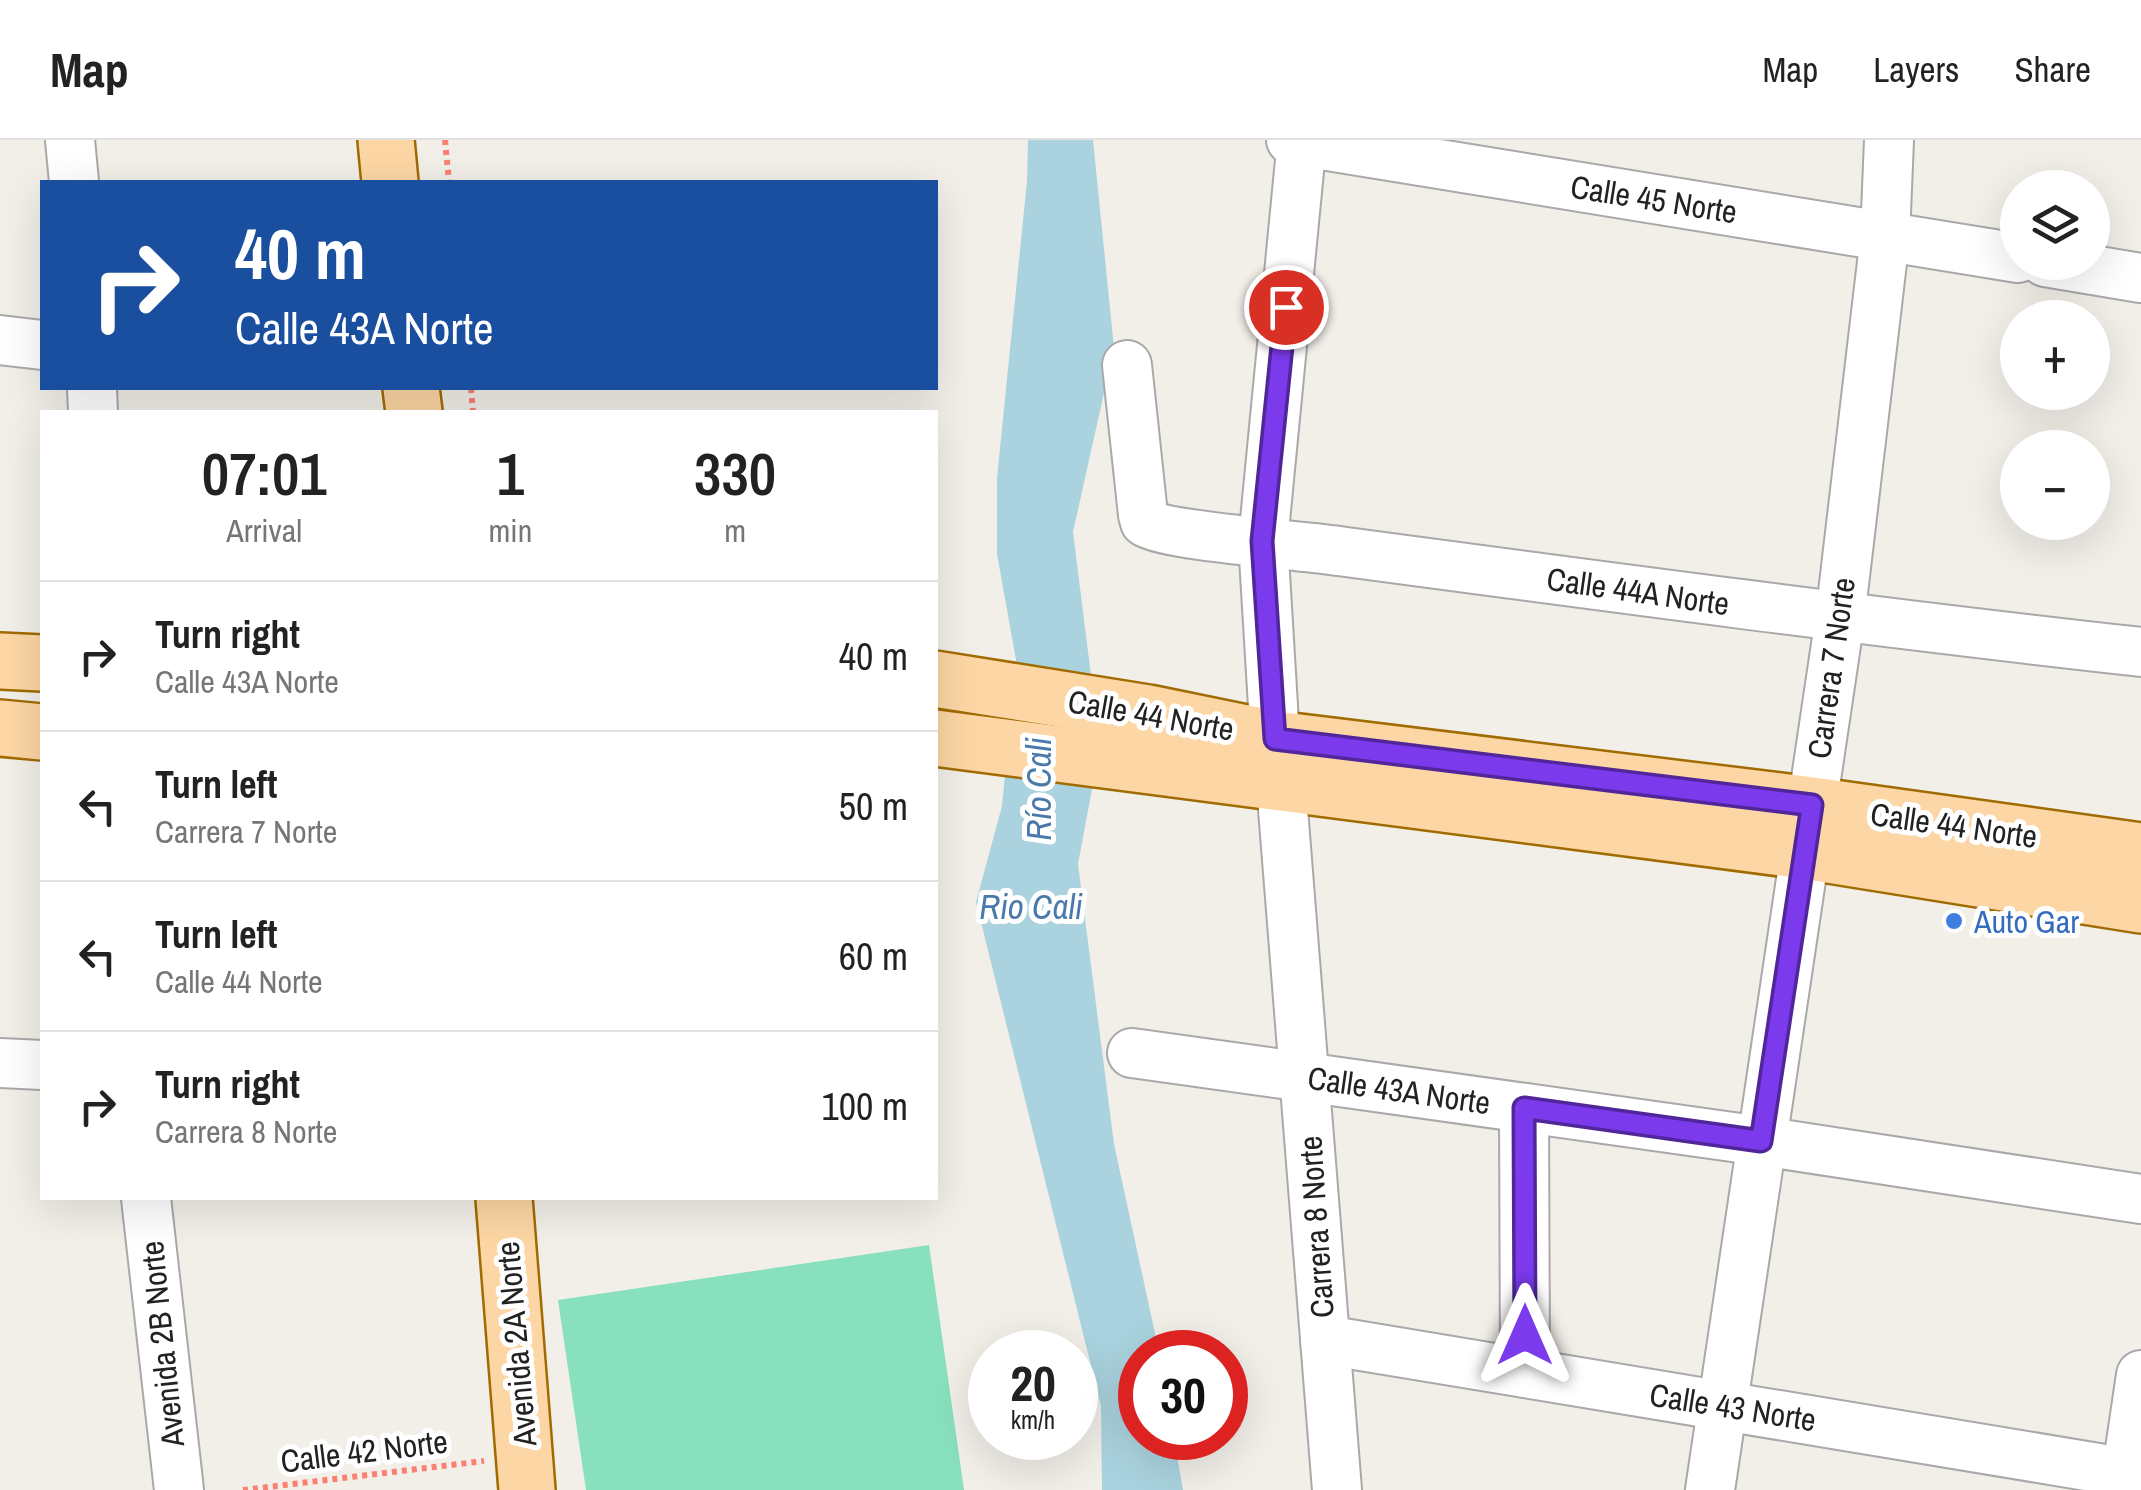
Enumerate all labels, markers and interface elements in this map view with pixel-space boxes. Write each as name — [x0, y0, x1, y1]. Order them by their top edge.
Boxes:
text: Map — [50, 37, 129, 102]
text: Map — [1762, 46, 1818, 93]
text: Layers — [1873, 46, 1959, 93]
text: Share — [2014, 46, 2091, 93]
street label: Calle 45 Norte — [1568, 165, 1740, 233]
map controls — [2000, 170, 2110, 540]
button: layers — [2000, 170, 2110, 280]
text: 40 m — [235, 207, 366, 301]
icon: right — [70, 220, 200, 350]
pin — [1244, 265, 1329, 350]
icon: arrive — [1259, 280, 1314, 335]
text: Calle 43A Norte — [235, 297, 493, 358]
button: + — [2000, 300, 2110, 410]
button: − — [2000, 430, 2110, 540]
text: 07:01 — [202, 433, 327, 514]
text: 1 — [497, 433, 524, 514]
text: 330 — [694, 433, 776, 514]
text: Arrival — [226, 509, 302, 552]
text: min — [489, 509, 532, 552]
text: m — [724, 509, 746, 552]
street label: Calle 44A Norte — [1544, 557, 1732, 625]
street label: Carrera 7 Norte — [1797, 575, 1865, 761]
text: Turn right — [155, 609, 300, 660]
icon: right — [70, 629, 125, 684]
text: 40 m — [839, 631, 908, 682]
text: Calle 43A Norte — [155, 660, 339, 703]
street label: Calle 44 Norte — [1065, 679, 1237, 751]
water label: Río Cali — [1015, 737, 1062, 841]
text: Turn left — [155, 759, 277, 810]
icon: left — [70, 779, 125, 834]
text: 50 m — [839, 781, 908, 832]
street label: Calle 44 Norte — [1868, 792, 2040, 858]
text: Carrera 7 Norte — [155, 810, 337, 853]
water label: Rio Cali — [979, 883, 1083, 930]
place label: Auto Gar — [1973, 900, 2079, 943]
text: Turn left — [155, 909, 277, 960]
marker: Auto Gar — [1943, 910, 1965, 932]
icon: left — [70, 929, 125, 984]
text: 60 m — [839, 931, 908, 982]
text: Calle 44 Norte — [155, 960, 323, 1003]
street label: Calle 43A Norte — [1305, 1056, 1493, 1124]
text: Turn right — [155, 1059, 300, 1110]
icon: right — [70, 1079, 125, 1134]
text: 100 m — [821, 1081, 908, 1132]
text: Carrera 8 Norte — [155, 1110, 337, 1153]
street label: Carrera 8 Norte — [1288, 1135, 1344, 1319]
street label: Avenida 2B Norte — [130, 1239, 194, 1450]
street label: Avenida 2A Norte — [486, 1240, 546, 1449]
position arrow — [1473, 1283, 1577, 1387]
speed limit sign: 30 — [1118, 1330, 1248, 1460]
text: 20 — [1010, 1349, 1056, 1417]
street label: Calle 43 Norte — [1647, 1373, 1819, 1441]
text: km/h — [1011, 1403, 1055, 1437]
street label: Calle 42 Norte — [278, 1419, 450, 1483]

